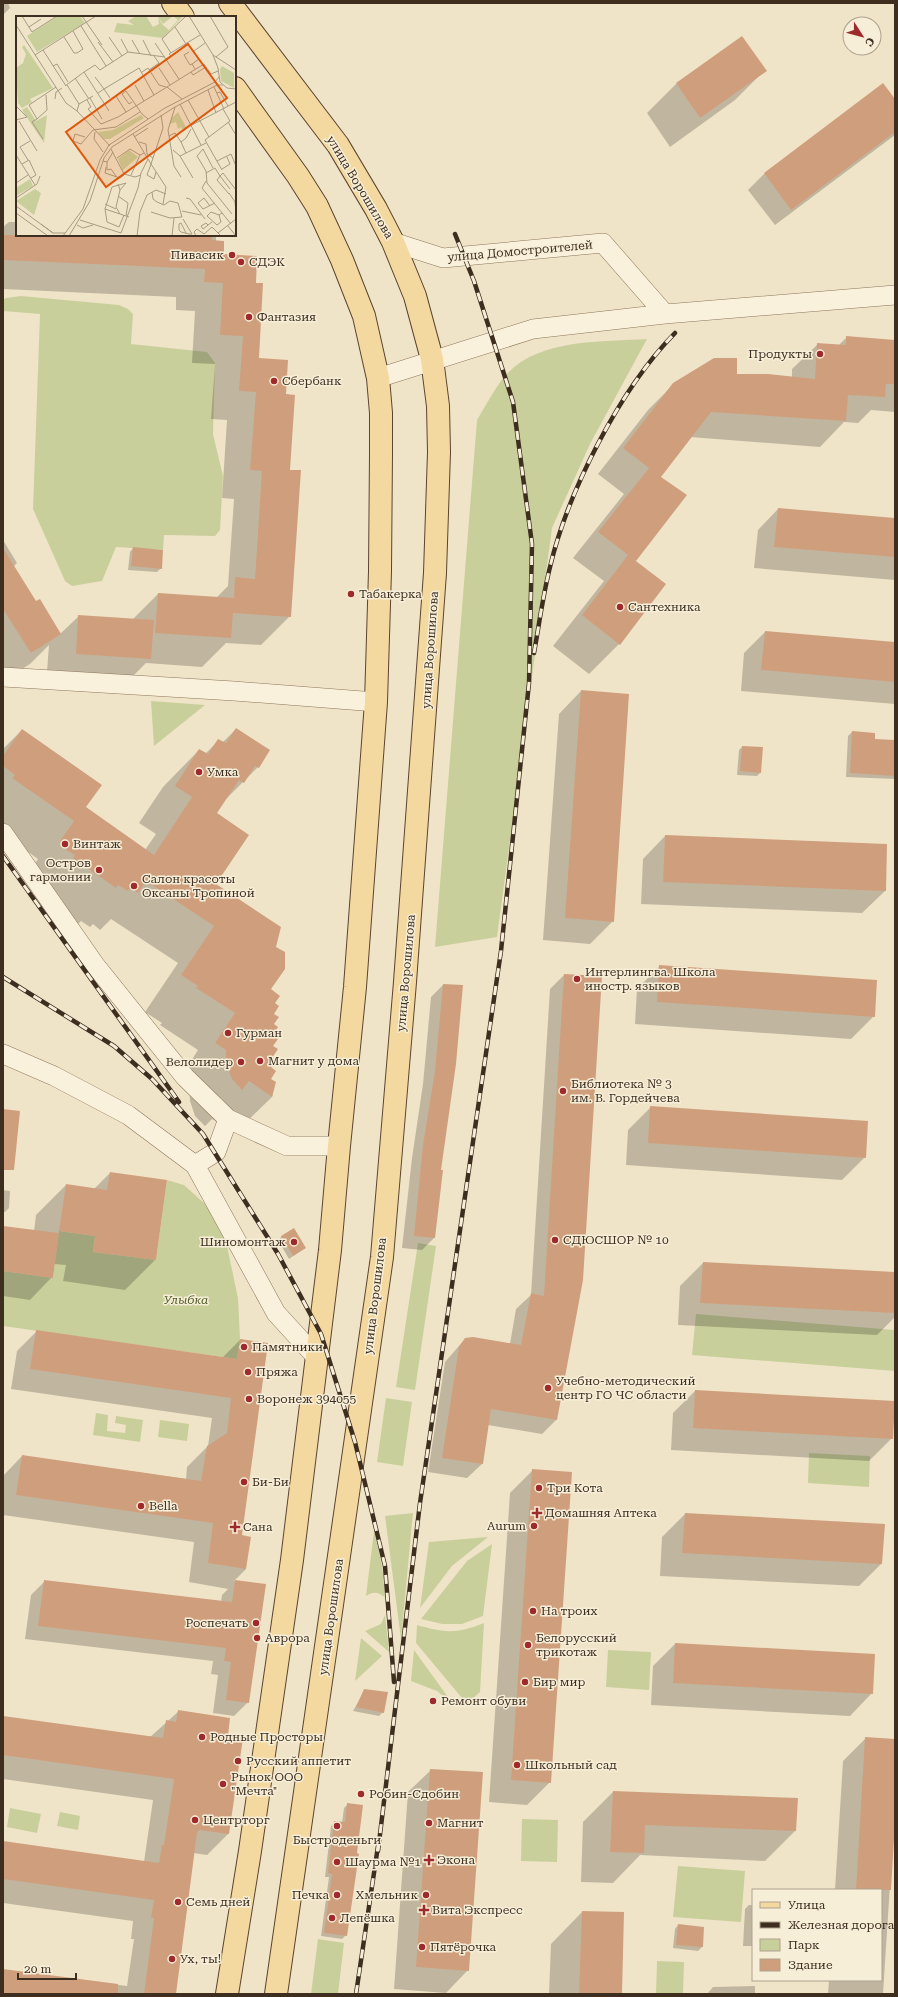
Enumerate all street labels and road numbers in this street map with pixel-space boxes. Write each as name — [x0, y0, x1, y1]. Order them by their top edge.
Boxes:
street label: улица Ворошилова — [324, 133, 397, 241]
street label: улица Домостроителей — [447, 238, 593, 264]
street label: улица Ворошилова — [419, 590, 441, 709]
street label: улица Ворошилова — [394, 913, 418, 1032]
street label: улица Ворошилова — [361, 1236, 389, 1355]
street label: улица Ворошилова — [316, 1557, 346, 1676]

